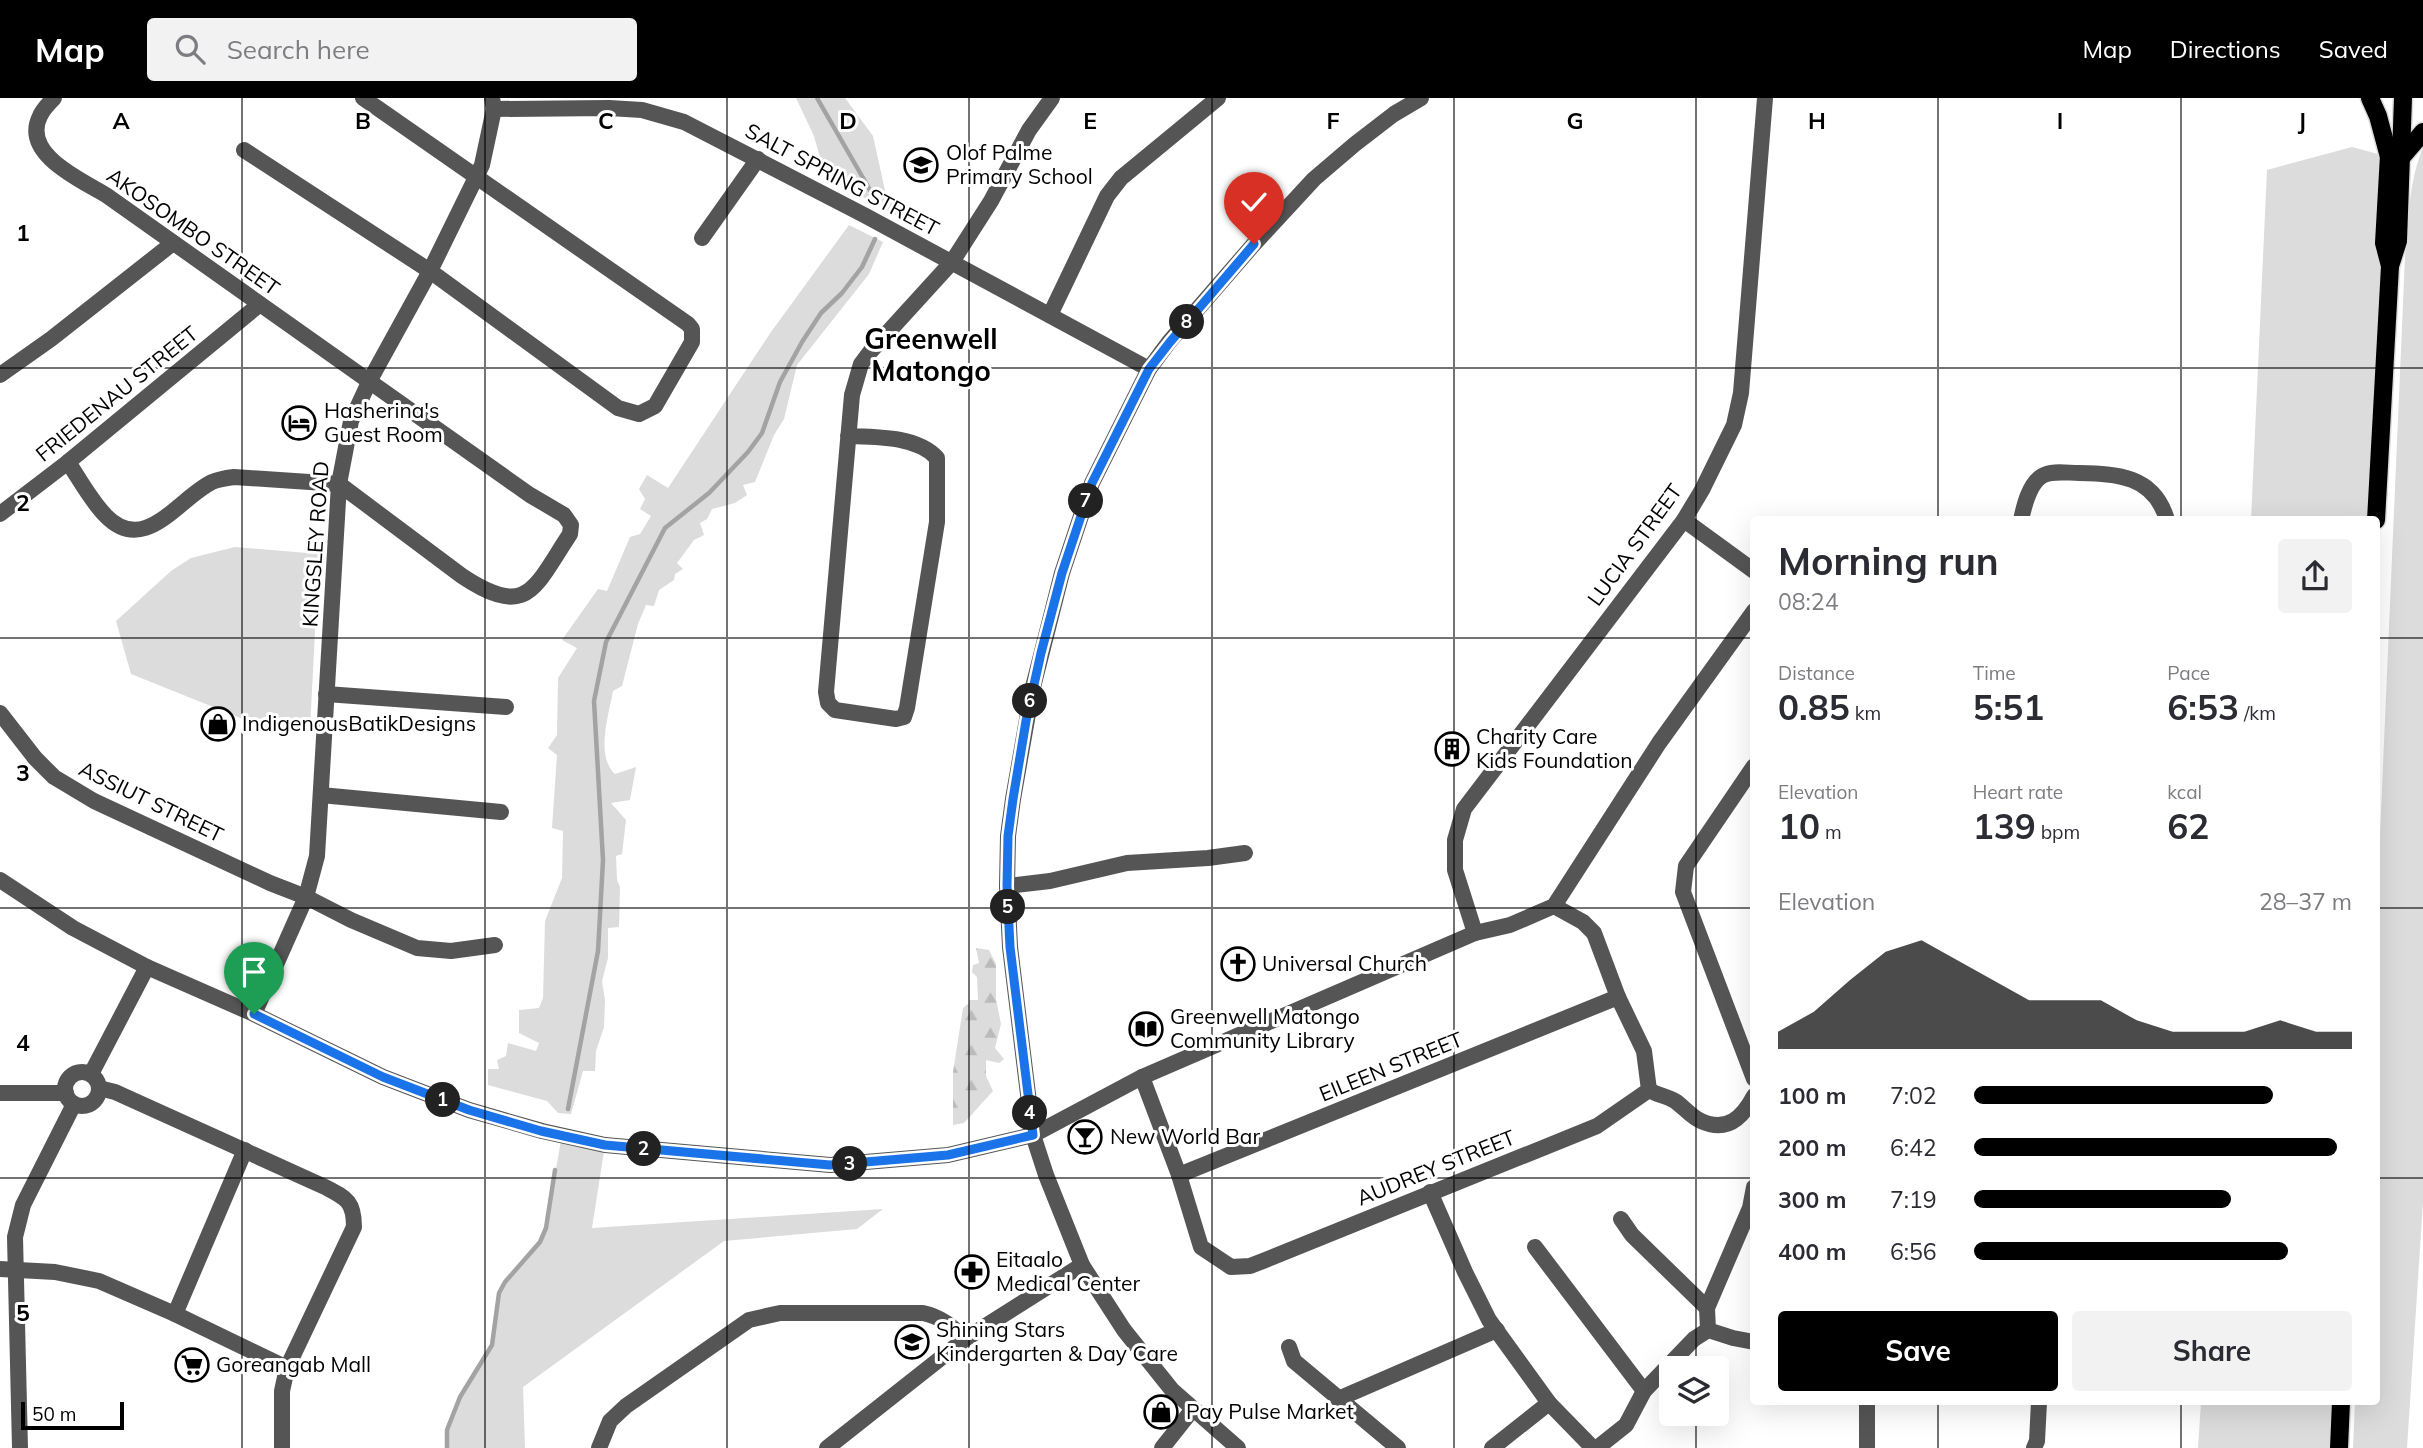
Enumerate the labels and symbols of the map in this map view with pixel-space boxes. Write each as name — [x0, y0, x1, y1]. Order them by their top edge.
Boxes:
text: A — [112, 106, 130, 135]
text: B — [355, 106, 371, 135]
text: C — [598, 106, 614, 135]
text: D — [839, 106, 857, 135]
text: E — [1083, 106, 1097, 135]
text: F — [1326, 106, 1340, 135]
text: G — [1566, 106, 1584, 135]
text: H — [1808, 106, 1826, 135]
text: I — [2057, 106, 2063, 135]
text: J — [2298, 106, 2306, 135]
street label: SALT SPRING STREET — [741, 117, 944, 241]
place label: Olof Palme Primary School — [946, 139, 1093, 189]
school or university icon: Olof Palme Primary School — [902, 146, 940, 184]
street label: AKOSOMBO STREET — [102, 162, 285, 301]
pin — [1224, 172, 1284, 244]
text: 1 — [16, 218, 30, 247]
pin: 8 — [1170, 304, 1204, 340]
street label: FRIEDENAU STREET — [30, 320, 203, 467]
district label: Greenwell Matongo — [864, 321, 998, 388]
place label: Hasherina's Guest Room — [324, 397, 443, 447]
hotel icon: Hasherina's Guest Room — [280, 404, 318, 442]
street label: KINGSLEY ROAD — [296, 460, 334, 628]
street label: LUCIA STREET — [1581, 478, 1687, 610]
pin: 7 — [1068, 484, 1104, 518]
text: 2 — [16, 488, 30, 517]
pin: 6 — [1012, 684, 1048, 718]
shop icon: IndigenousBatikDesigns — [199, 705, 237, 743]
place label: IndigenousBatikDesigns — [242, 710, 476, 736]
place label: Charity Care Kids Foundation — [1476, 723, 1632, 773]
building icon: Charity Care Kids Foundation — [1433, 730, 1471, 768]
street label: ASSIUT STREET — [75, 755, 228, 847]
text: 3 — [16, 758, 30, 787]
pin: 5 — [990, 890, 1026, 924]
pin — [224, 942, 284, 1014]
church icon: Universal Church — [1219, 945, 1257, 983]
place label: Universal Church — [1262, 950, 1427, 976]
place label: Greenwell Matongo Community Library — [1170, 1003, 1360, 1053]
library icon: Greenwell Matongo Community Library — [1127, 1010, 1165, 1048]
street label: EILEEN STREET — [1315, 1025, 1466, 1107]
text: 4 — [16, 1028, 30, 1057]
pin: 1 — [426, 1082, 460, 1118]
pin: 4 — [1012, 1096, 1048, 1130]
bar icon: New World Bar — [1066, 1118, 1104, 1156]
place label: New World Bar — [1110, 1123, 1260, 1149]
street label: AUDREY STREET — [1353, 1123, 1519, 1211]
pin: 2 — [626, 1132, 662, 1166]
pin: 3 — [832, 1146, 868, 1182]
place label: Eitaalo Medical Center — [996, 1246, 1140, 1296]
pharmacy icon: Eitaalo Medical Center — [953, 1253, 991, 1291]
text: 5 — [16, 1298, 30, 1327]
place label: Shining Stars Kindergarten & Day Care — [936, 1316, 1178, 1366]
school or university icon: Shining Stars Kindergarten & Day Care — [893, 1323, 931, 1361]
supermarket icon: Goreangab Mall — [173, 1346, 211, 1384]
place label: Goreangab Mall — [216, 1351, 371, 1377]
shop icon: Pay Pulse Market — [1142, 1393, 1180, 1431]
place label: Pay Pulse Market — [1186, 1398, 1354, 1424]
scale bar — [21, 1399, 124, 1431]

